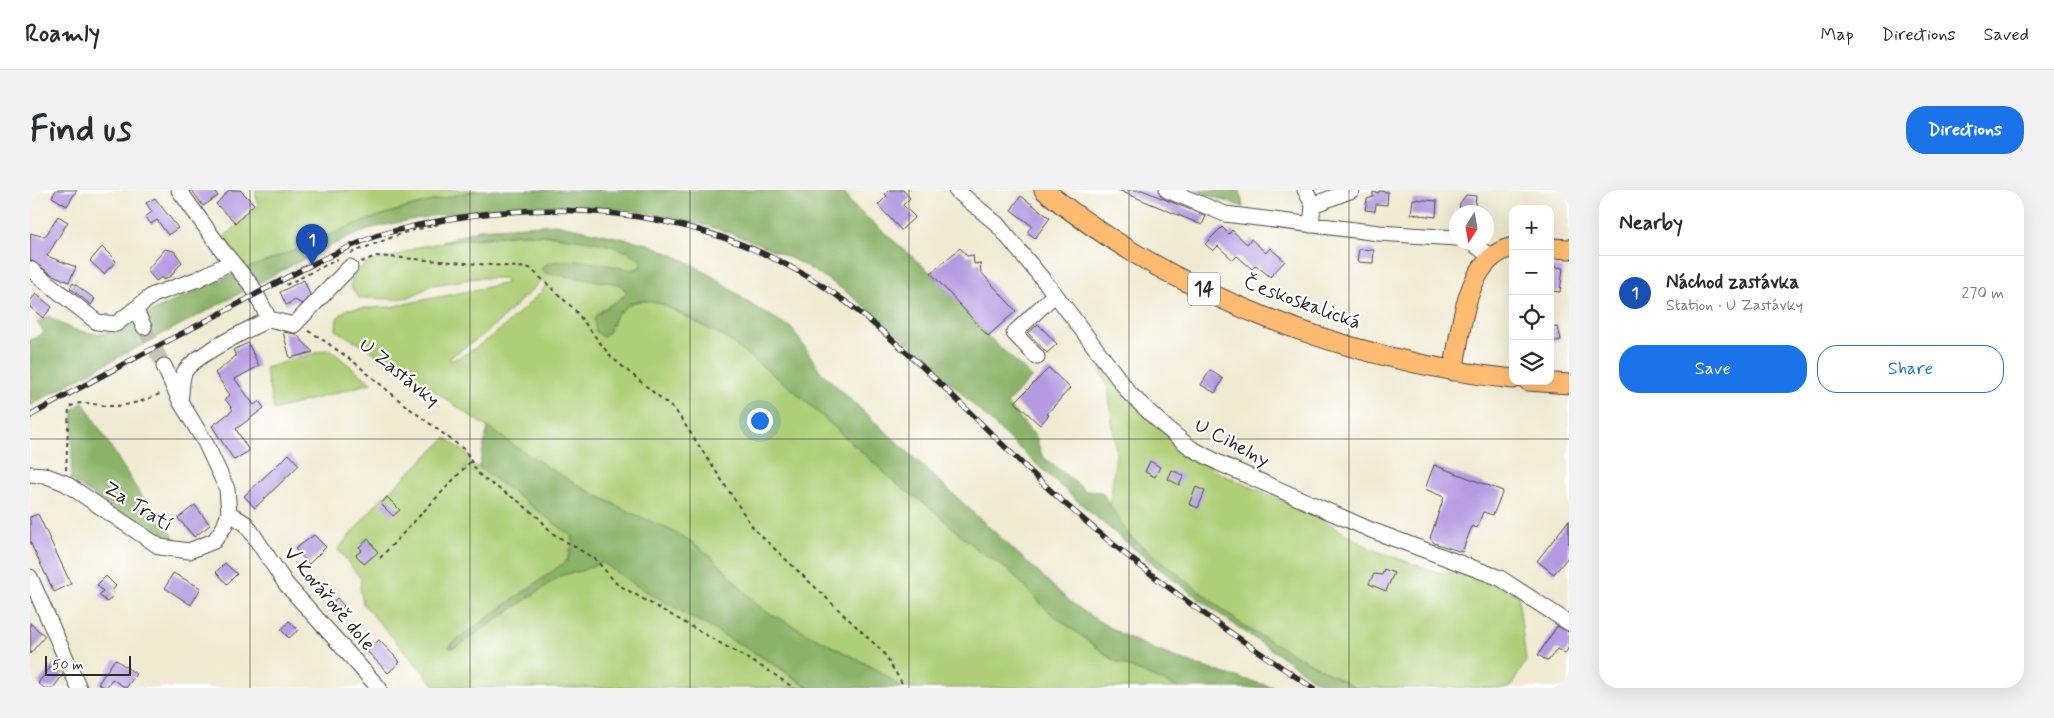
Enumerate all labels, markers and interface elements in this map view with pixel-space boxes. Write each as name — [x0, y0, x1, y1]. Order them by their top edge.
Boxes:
text: Roamly — [25, 19, 100, 50]
text: Map — [1821, 23, 1854, 47]
text: Directions — [1882, 23, 1956, 47]
text: Saved — [1984, 23, 2029, 47]
button: Directions — [1906, 106, 2024, 154]
text: Find us — [30, 107, 132, 153]
north arrow — [1449, 205, 1494, 250]
map controls — [1509, 205, 1554, 385]
button: + — [1509, 205, 1554, 250]
text: Nearby — [1619, 209, 1683, 237]
pin: 1 — [296, 224, 328, 265]
button: − — [1509, 250, 1554, 295]
street label: Českoskalická — [1240, 269, 1364, 337]
text: Náchod zastávka — [1666, 270, 1799, 295]
road number: 14 — [1188, 272, 1220, 306]
text: 1 — [1631, 283, 1639, 304]
text: 270 m — [1961, 283, 2004, 304]
button: locate — [1509, 295, 1554, 340]
text: Station · U Zastávky — [1666, 295, 1803, 316]
street label: U Zastávky — [353, 332, 445, 414]
button: layers — [1509, 340, 1554, 385]
button: Save — [1619, 345, 1807, 393]
button: Share — [1817, 345, 2004, 393]
your location — [747, 408, 773, 434]
street label: U Cihelny — [1190, 412, 1274, 474]
street label: Za Tratí — [98, 475, 178, 539]
street label: V Kovářově dole — [277, 541, 381, 657]
scale bar — [45, 653, 131, 676]
text: 50 m — [52, 656, 83, 674]

